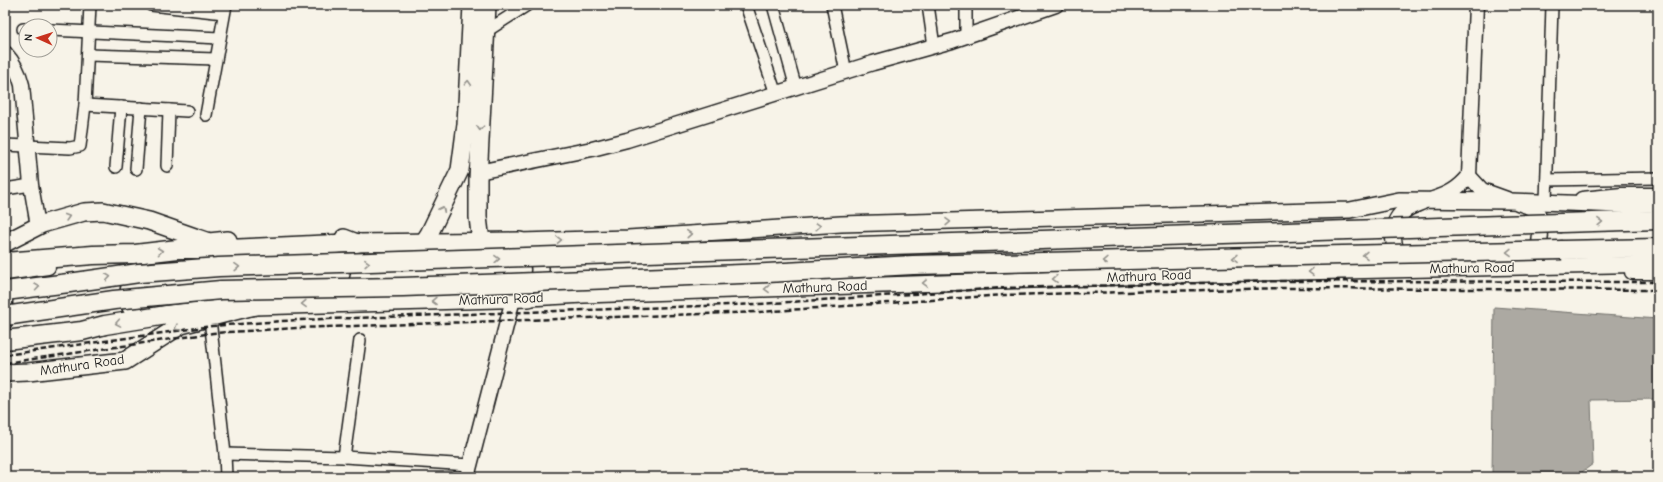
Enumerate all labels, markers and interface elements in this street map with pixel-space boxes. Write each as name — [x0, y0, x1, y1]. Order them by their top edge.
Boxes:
north arrow — [18, 18, 58, 58]
text: N — [22, 34, 35, 41]
one-way arrow — [464, 80, 472, 86]
one-way arrow — [476, 125, 485, 131]
one-way arrow — [437, 206, 445, 213]
one-way arrow — [63, 213, 70, 222]
one-way arrow — [945, 218, 951, 226]
one-way arrow — [1597, 218, 1603, 226]
one-way arrow — [815, 221, 821, 230]
one-way arrow — [686, 230, 692, 239]
one-way arrow — [556, 236, 562, 244]
one-way arrow — [156, 247, 163, 256]
one-way arrow — [1506, 247, 1512, 256]
one-way arrow — [1362, 251, 1368, 259]
one-way arrow — [1232, 254, 1238, 262]
one-way arrow — [494, 255, 500, 263]
one-way arrow — [1102, 257, 1108, 265]
one-way arrow — [364, 259, 370, 267]
street label: Mathura Road — [1429, 259, 1515, 277]
one-way arrow — [234, 262, 240, 271]
street label: Mathura Road — [1106, 266, 1192, 286]
one-way arrow — [1308, 268, 1314, 276]
one-way arrow — [105, 273, 111, 282]
one-way arrow — [1052, 275, 1058, 283]
street label: Mathura Road — [782, 277, 868, 297]
one-way arrow — [922, 279, 928, 288]
one-way arrow — [34, 283, 40, 292]
one-way arrow — [764, 285, 770, 293]
street label: Mathura Road — [458, 289, 544, 309]
one-way arrow — [431, 297, 437, 305]
one-way arrow — [301, 300, 307, 309]
one-way arrow — [115, 318, 121, 327]
one-way arrow — [174, 324, 181, 331]
street label: Mathura Road — [39, 351, 125, 379]

